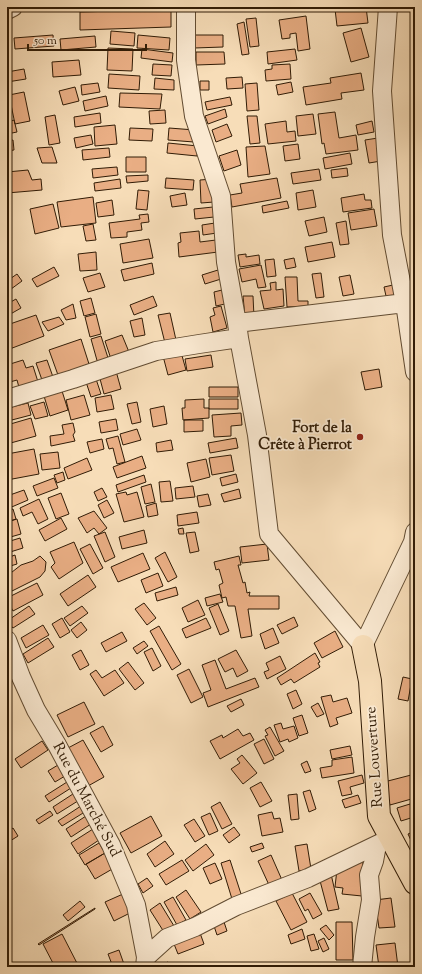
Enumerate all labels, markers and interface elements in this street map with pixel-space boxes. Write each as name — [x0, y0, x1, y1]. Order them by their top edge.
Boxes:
scale bar — [28, 26, 146, 52]
text: 50 m — [33, 32, 57, 50]
place label: Fort de la Crête à Pierrot — [258, 418, 353, 456]
marker: Fort de la Crête à Pierrot — [355, 432, 365, 442]
street label: Rue Louverture — [361, 706, 389, 808]
street label: Rue du Marché Sud — [47, 739, 125, 861]

